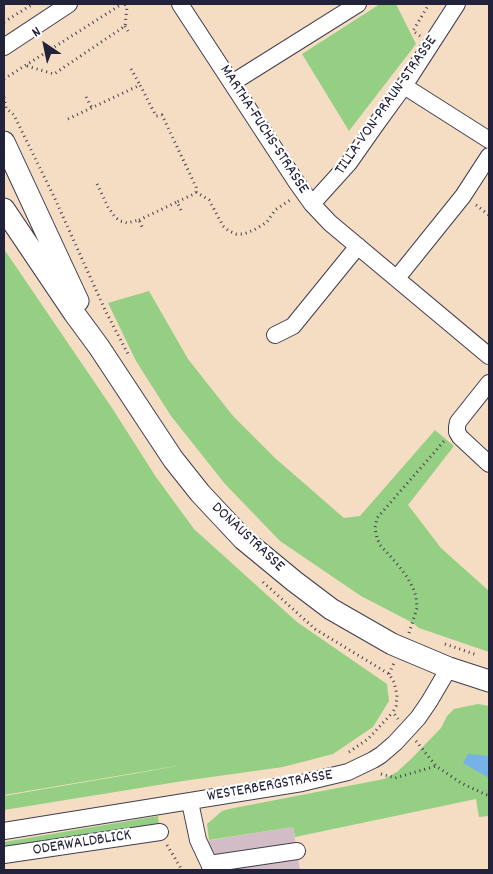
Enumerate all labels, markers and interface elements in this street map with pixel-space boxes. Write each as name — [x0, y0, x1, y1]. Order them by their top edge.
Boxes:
north arrow — [20, 20, 70, 70]
text: N — [28, 22, 45, 43]
street label: TILLA-VON-PRAUN-STRASSE — [332, 33, 442, 179]
street label: MARTHA-FUCHS-STRASSE — [214, 62, 312, 198]
street label: DONAUSTRASSE — [206, 499, 288, 577]
street label: WESTERBERGSTRASSE — [206, 767, 334, 807]
street label: ODERWALDBLICK — [31, 827, 133, 861]

